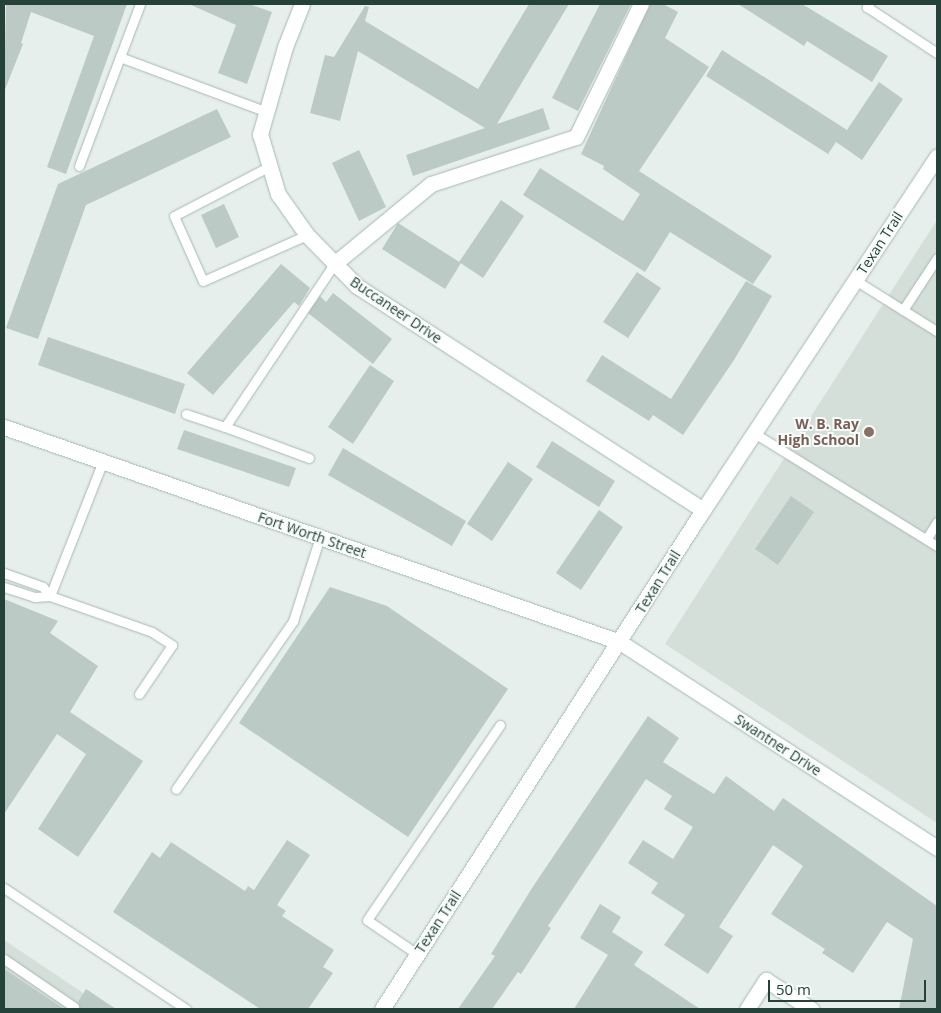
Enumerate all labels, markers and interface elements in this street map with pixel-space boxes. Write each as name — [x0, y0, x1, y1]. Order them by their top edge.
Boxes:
street label: Texan Trail — [854, 209, 906, 277]
street label: Buccaneer Drive — [347, 273, 445, 347]
place label: W. B. Ray High School — [778, 416, 859, 448]
marker: W. B. Ray High School — [863, 426, 875, 438]
street label: Fort Worth Street — [256, 509, 368, 561]
street label: Texan Trail — [632, 547, 684, 617]
street label: Swantner Drive — [732, 711, 824, 779]
street label: Texan Trail — [412, 888, 464, 956]
scale bar — [771, 970, 928, 1002]
text: 50 m — [776, 979, 811, 999]

